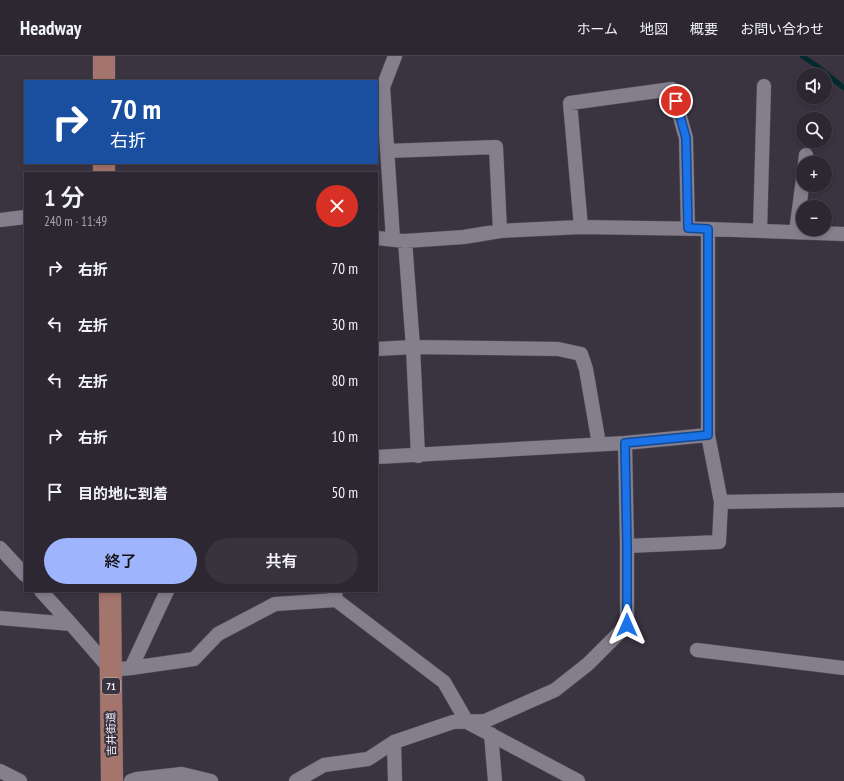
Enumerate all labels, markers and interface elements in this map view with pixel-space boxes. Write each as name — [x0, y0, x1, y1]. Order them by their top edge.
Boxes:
text: Headway — [20, 16, 81, 40]
text: ホーム — [576, 20, 618, 38]
text: 地図 — [640, 20, 668, 38]
text: 概要 — [690, 20, 718, 38]
text: お問い合わせ — [740, 20, 824, 38]
map controls — [796, 68, 832, 236]
button: sound — [796, 68, 832, 104]
pin — [659, 84, 693, 118]
text: 70 m — [110, 90, 161, 127]
icon: arrive — [665, 90, 687, 112]
icon: right — [44, 96, 96, 148]
button: search — [796, 112, 832, 148]
text: 右折 — [110, 129, 146, 152]
button: + — [796, 156, 832, 192]
text: 1 分 — [44, 182, 84, 213]
button: close — [316, 185, 358, 227]
button: − — [796, 200, 832, 236]
text: 240 m · 11:49 — [44, 213, 107, 230]
icon: right — [44, 257, 66, 279]
text: 70 m — [332, 259, 358, 278]
text: 右折 — [78, 260, 108, 279]
icon: left — [44, 313, 66, 335]
text: 30 m — [332, 315, 358, 334]
text: 左折 — [78, 316, 108, 335]
icon: left — [44, 369, 66, 391]
text: 80 m — [332, 371, 358, 390]
text: 左折 — [78, 372, 108, 391]
icon: right — [44, 425, 66, 447]
text: 10 m — [332, 427, 358, 446]
text: 右折 — [78, 428, 108, 447]
icon: arrive — [44, 481, 66, 503]
text: 50 m — [332, 483, 358, 502]
text: 目的地に到着 — [78, 484, 168, 503]
button: 終了 — [44, 538, 197, 584]
button: 共有 — [205, 538, 358, 584]
position arrow — [606, 604, 648, 646]
road number: 71 — [102, 678, 120, 694]
street label: 吉井街道 — [104, 712, 118, 756]

